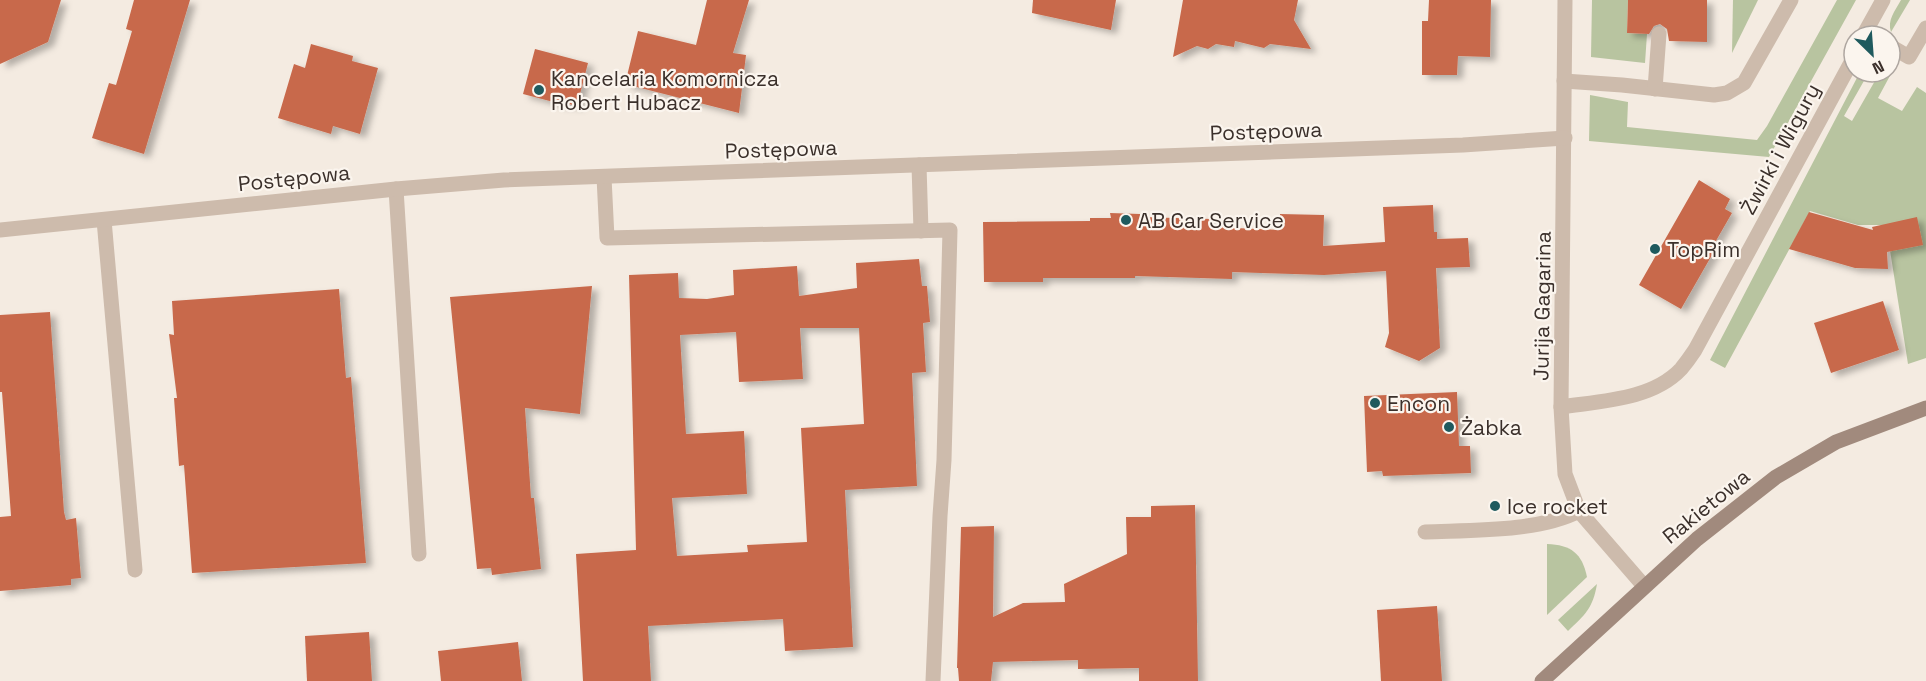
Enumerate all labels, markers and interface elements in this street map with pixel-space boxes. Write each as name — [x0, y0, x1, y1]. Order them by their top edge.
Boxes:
north arrow — [1842, 24, 1902, 84]
text: N — [1869, 55, 1887, 79]
place label: Kancelaria Komornicza Robert Hubacz — [551, 65, 779, 116]
street label: Żwirki i Wigury — [1734, 79, 1826, 219]
marker: Kancelaria Komornicza Robert Hubacz — [532, 83, 546, 97]
street label: Postępowa — [1209, 116, 1323, 146]
street label: Postępowa — [724, 134, 838, 164]
street label: Postępowa — [236, 159, 352, 197]
place label: AB Car Service — [1138, 207, 1284, 234]
marker: AB Car Service — [1119, 213, 1133, 227]
street label: Jurija Gagarina — [1527, 231, 1557, 381]
place label: TopRim — [1667, 236, 1740, 263]
marker: TopRim — [1648, 242, 1662, 256]
place label: Encon — [1387, 390, 1450, 417]
marker: Encon — [1368, 396, 1382, 410]
place label: Żabka — [1461, 414, 1522, 441]
marker: Żabka — [1442, 420, 1456, 434]
street label: Rakietowa — [1657, 463, 1755, 549]
place label: Ice rocket — [1507, 493, 1608, 520]
marker: Ice rocket — [1488, 499, 1502, 513]

